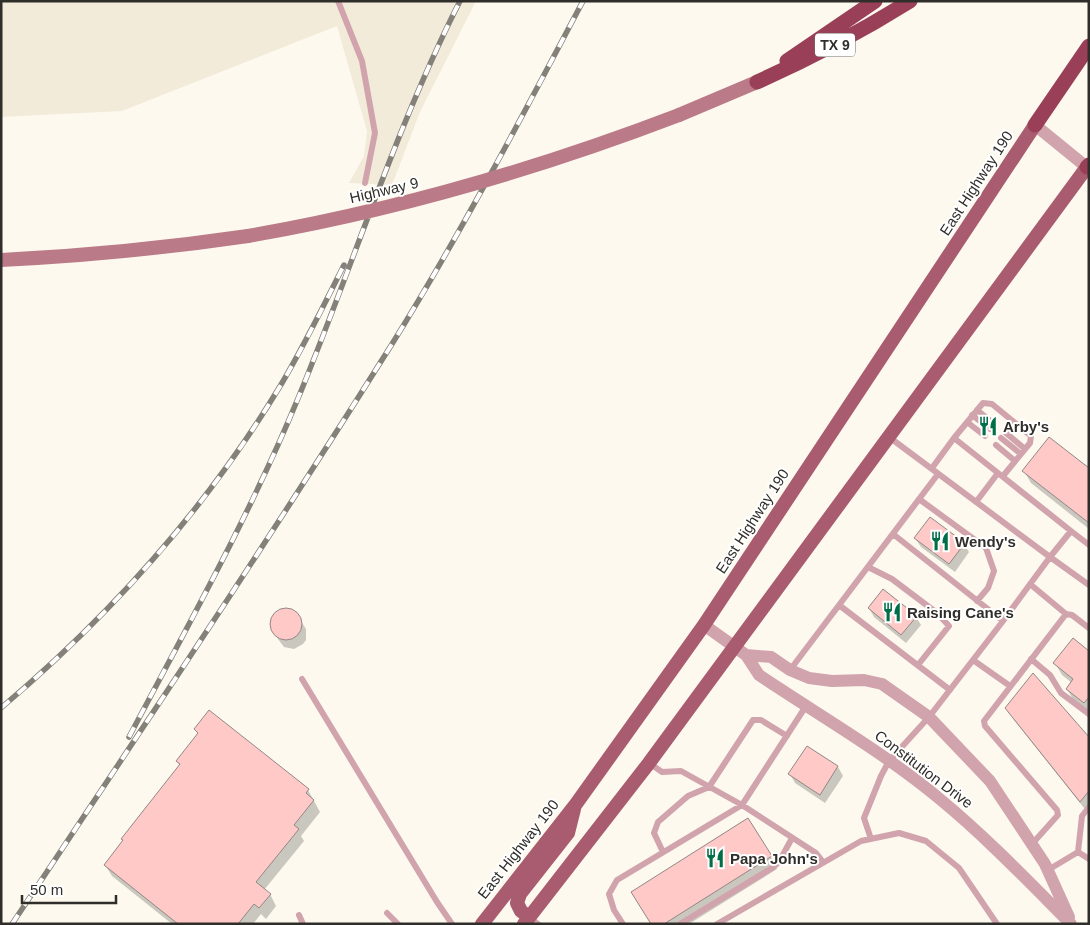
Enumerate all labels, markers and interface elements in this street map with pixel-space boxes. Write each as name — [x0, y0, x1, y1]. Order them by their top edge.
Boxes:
road number: TX 9 — [815, 34, 855, 56]
street label: East Highway 190 — [936, 128, 1016, 238]
street label: Highway 9 — [348, 174, 420, 206]
restaurant icon: Arby's — [977, 415, 999, 437]
place label: Arby's — [1003, 418, 1049, 435]
street label: East Highway 190 — [712, 466, 792, 576]
restaurant icon: Wendy's — [929, 530, 951, 552]
place label: Wendy's — [955, 533, 1016, 550]
restaurant icon: Raising Cane's — [881, 601, 903, 623]
place label: Raising Cane's — [907, 604, 1014, 621]
street label: Constitution Drive — [872, 727, 976, 811]
street label: East Highway 190 — [474, 796, 562, 902]
restaurant icon: Papa John's — [704, 847, 726, 869]
place label: Papa John's — [730, 850, 818, 867]
scale bar — [22, 872, 116, 904]
text: 50 m — [30, 881, 63, 898]

